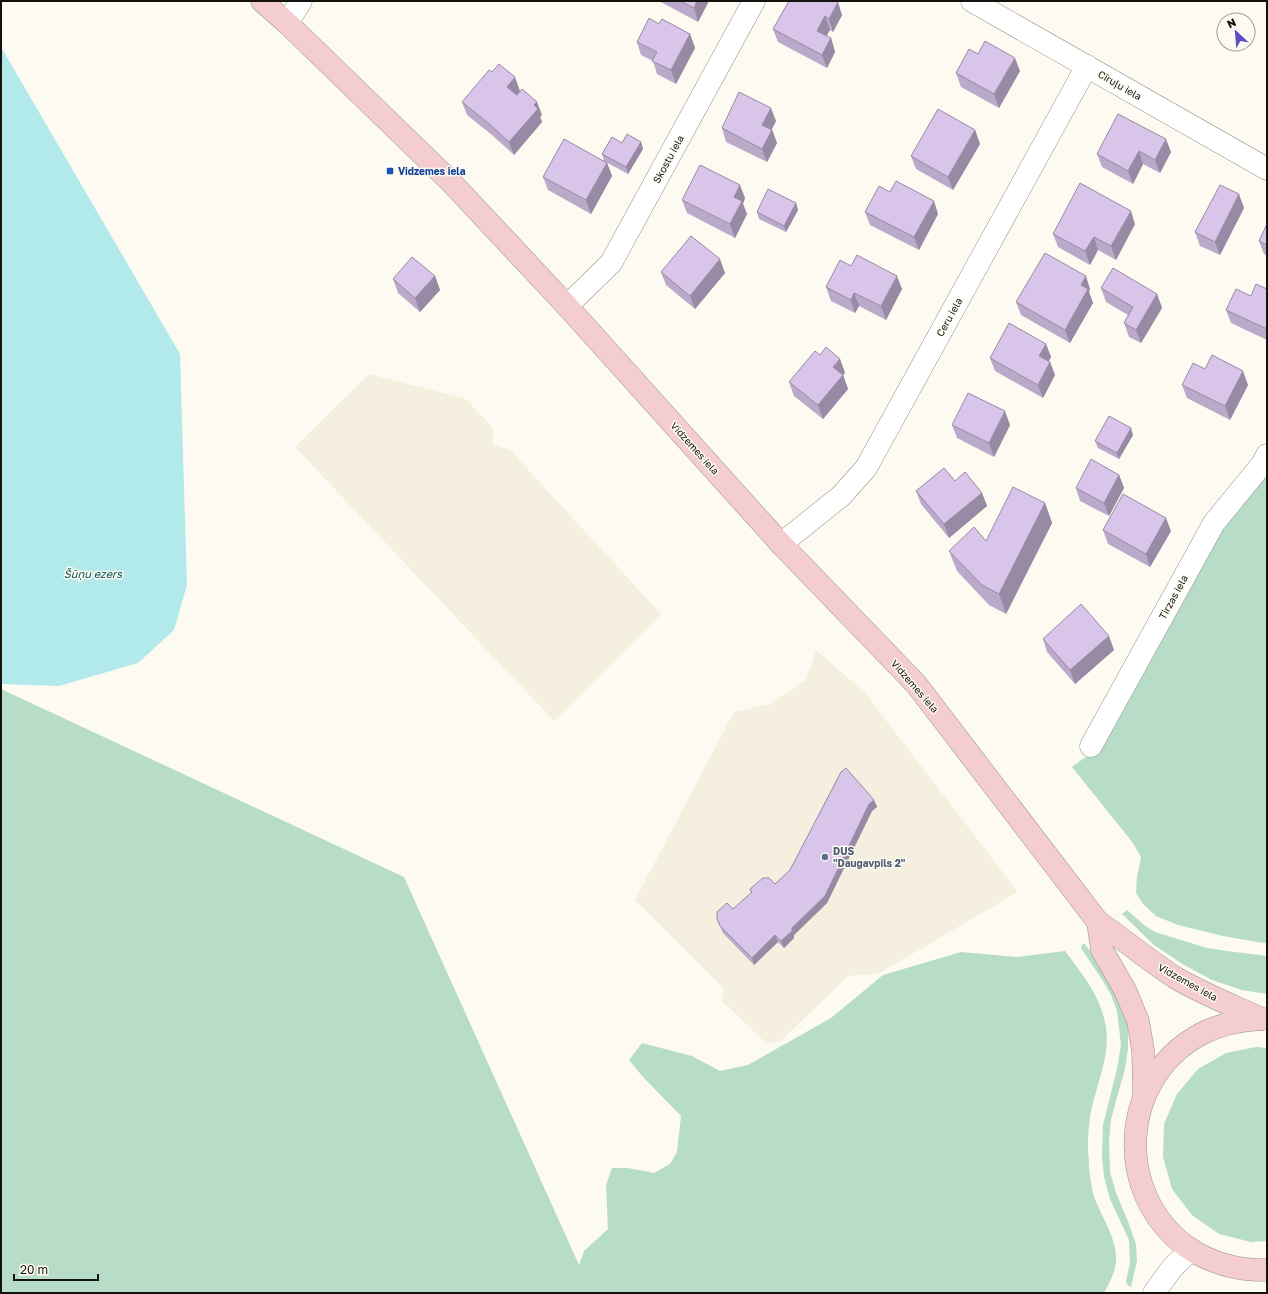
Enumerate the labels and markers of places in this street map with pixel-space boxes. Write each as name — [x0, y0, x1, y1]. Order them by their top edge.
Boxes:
place label: Vidzemes iela — [398, 165, 466, 177]
marker: Vidzemes iela — [385, 166, 395, 176]
place label: DUS "Daugavpils 2" — [833, 845, 906, 869]
marker: DUS "Daugavpils 2" — [820, 852, 830, 862]

